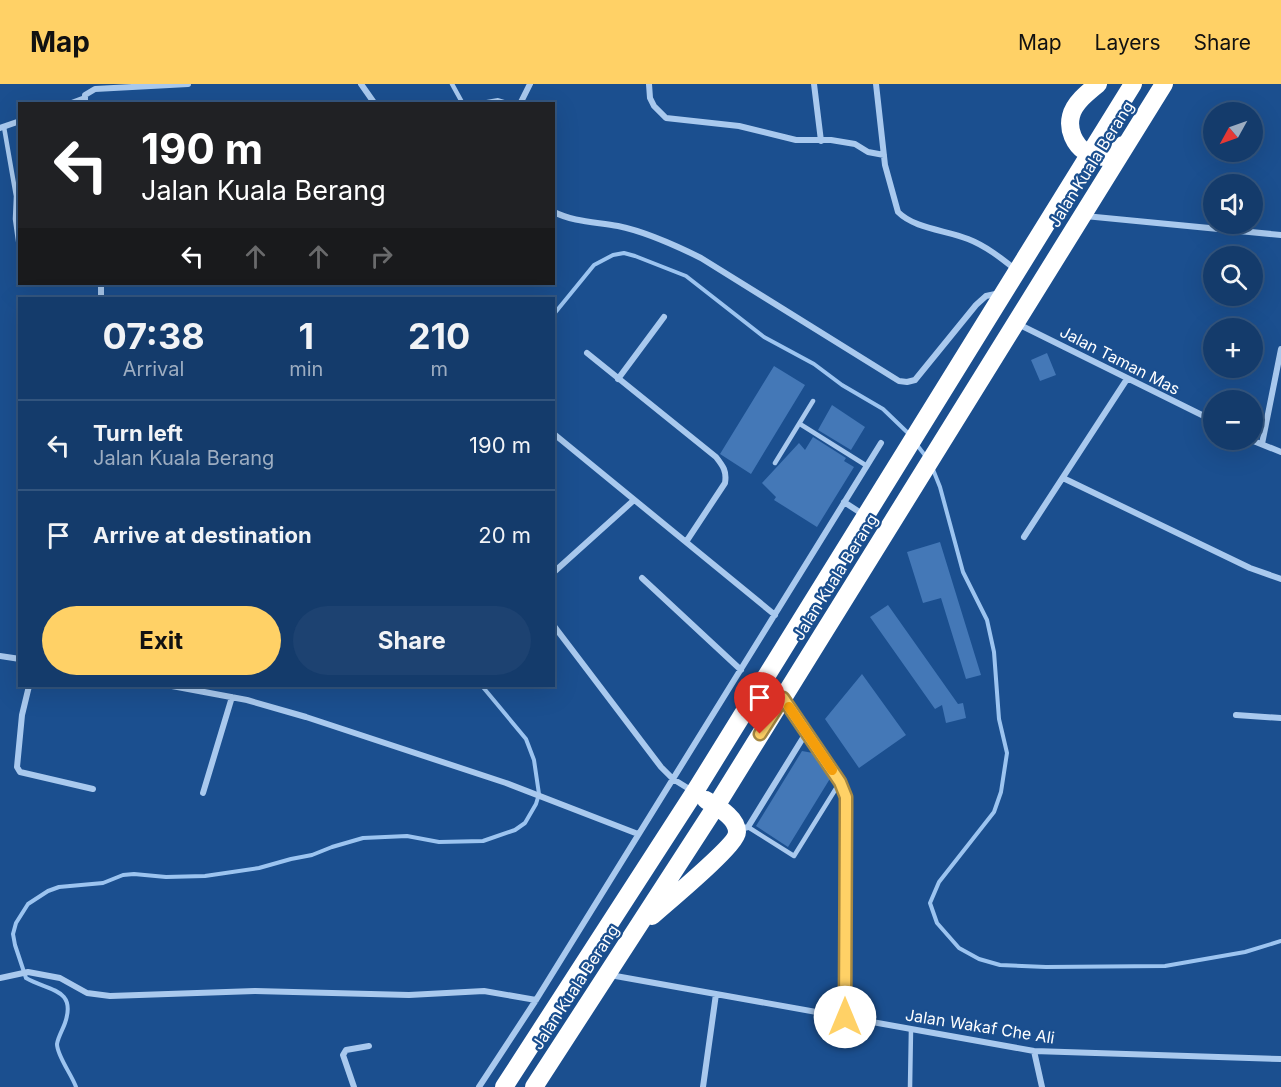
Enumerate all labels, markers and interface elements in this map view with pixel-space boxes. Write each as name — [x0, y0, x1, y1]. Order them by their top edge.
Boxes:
text: Map — [30, 25, 90, 59]
text: Map — [1018, 30, 1062, 55]
text: Layers — [1095, 30, 1161, 55]
text: Share — [1194, 30, 1251, 55]
street label: Jalan Kuala Berang — [1044, 97, 1138, 231]
north arrow — [1203, 102, 1263, 162]
map controls — [1203, 102, 1263, 450]
text: 190 m — [141, 123, 263, 174]
icon: left — [42, 126, 120, 204]
text: Jalan Kuala Berang — [141, 174, 386, 207]
button: sound — [1203, 174, 1263, 234]
icon: left — [176, 240, 209, 273]
icon: ahead — [239, 240, 272, 273]
icon: ahead — [302, 240, 335, 273]
icon: right — [365, 240, 398, 273]
button: search — [1203, 246, 1263, 306]
text: 07:38 — [103, 314, 205, 358]
text: 1 — [298, 314, 314, 358]
text: 210 — [408, 314, 470, 358]
button: + — [1203, 318, 1263, 378]
street label: Jalan Taman Mas — [1057, 321, 1183, 399]
text: Arrival — [123, 357, 184, 381]
text: min — [289, 357, 323, 381]
text: m — [430, 357, 448, 381]
button: − — [1203, 390, 1263, 450]
text: Turn left — [93, 420, 183, 446]
icon: left — [42, 429, 75, 462]
text: 190 m — [469, 432, 531, 458]
text: Jalan Kuala Berang — [93, 446, 274, 470]
street label: Jalan Kuala Berang — [788, 510, 882, 644]
icon: arrive — [42, 519, 75, 552]
text: Arrive at destination — [93, 522, 312, 548]
text: 20 m — [478, 522, 531, 548]
button: Exit — [42, 606, 281, 675]
button: Share — [293, 606, 531, 675]
pin — [734, 672, 785, 734]
icon: arrive — [743, 681, 776, 714]
street label: Jalan Kuala Berang — [527, 921, 623, 1053]
position arrow — [813, 985, 877, 1049]
street label: Jalan Wakaf Che Ali — [904, 1004, 1056, 1048]

